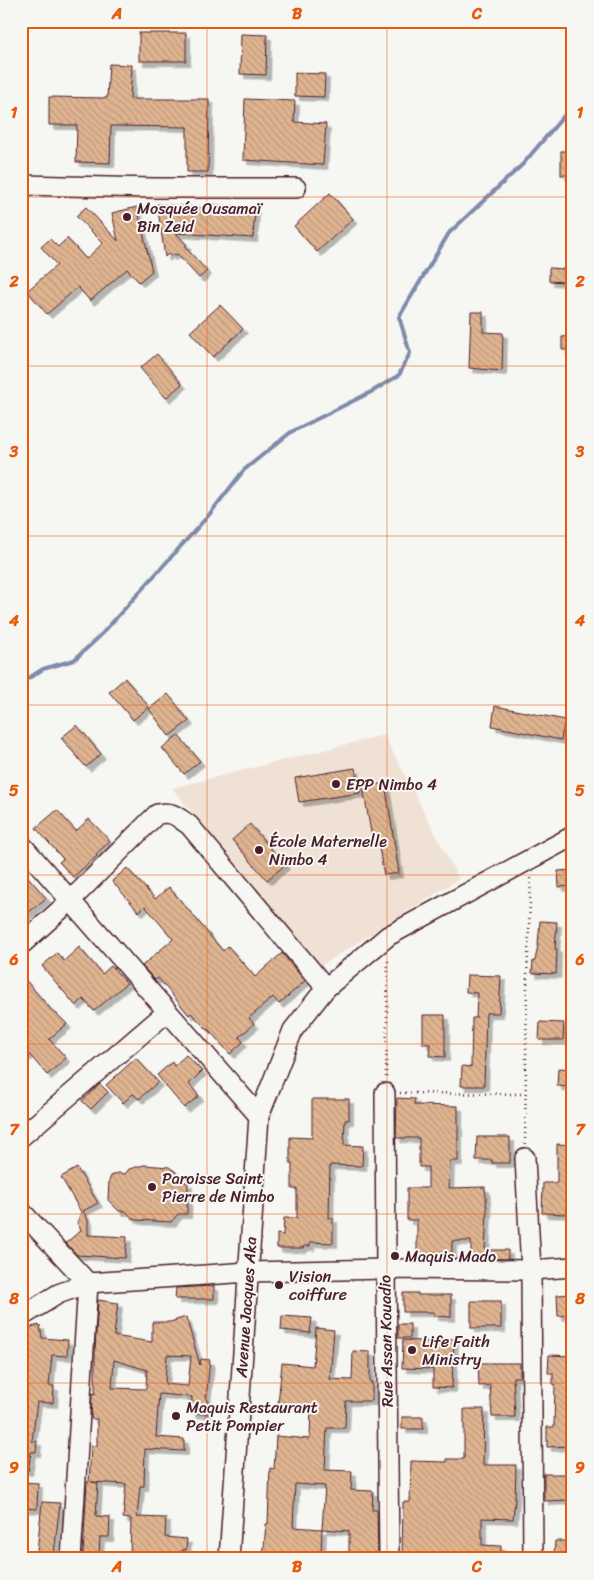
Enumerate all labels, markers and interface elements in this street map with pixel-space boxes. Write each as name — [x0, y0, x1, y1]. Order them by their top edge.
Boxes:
text: A — [111, 0, 122, 28]
text: B — [292, 0, 303, 28]
text: C — [471, 0, 483, 28]
text: 1 — [11, 98, 18, 127]
text: 1 — [577, 98, 584, 127]
place label: Mosquée Ousamaï Bin Zeid — [137, 194, 264, 241]
marker: Mosquée Ousamaï Bin Zeid — [121, 211, 133, 223]
text: 2 — [8, 267, 19, 296]
text: 2 — [574, 267, 585, 296]
text: 3 — [9, 437, 19, 466]
text: 3 — [575, 437, 585, 466]
text: 4 — [8, 606, 19, 635]
text: 4 — [574, 606, 585, 635]
place label: EPP Nimbo 4 — [346, 770, 437, 799]
text: 5 — [9, 776, 19, 805]
text: 5 — [575, 776, 585, 805]
marker: EPP Nimbo 4 — [330, 778, 342, 790]
place label: École Maternelle Nimbo 4 — [269, 827, 387, 874]
marker: École Maternelle Nimbo 4 — [253, 844, 265, 856]
text: 6 — [8, 945, 19, 974]
text: 6 — [574, 945, 585, 974]
text: 7 — [9, 1115, 20, 1144]
text: 7 — [575, 1115, 586, 1144]
place label: Paroisse Saint Pierre de Nimbo — [162, 1164, 274, 1211]
marker: Paroisse Saint Pierre de Nimbo — [146, 1181, 158, 1193]
street label: Avenue Jacques Aka — [227, 1235, 265, 1380]
place label: Maquis Mado — [405, 1242, 496, 1271]
marker: Maquis Mado — [389, 1250, 401, 1262]
place label: Vision coiffure — [289, 1262, 347, 1309]
street label: Rue Assan Kouadio — [370, 1275, 402, 1407]
marker: Vision coiffure — [273, 1279, 285, 1291]
text: 8 — [8, 1284, 19, 1313]
text: 8 — [574, 1284, 585, 1313]
place label: Life Faith Ministry — [422, 1327, 490, 1374]
marker: Life Faith Ministry — [406, 1344, 418, 1356]
place label: Maquis Restaurant Petit Pompier — [186, 1393, 318, 1440]
marker: Maquis Restaurant Petit Pompier — [170, 1410, 182, 1422]
text: 9 — [9, 1453, 19, 1482]
text: 9 — [575, 1453, 585, 1482]
text: A — [111, 1552, 122, 1580]
text: B — [292, 1552, 303, 1580]
text: C — [471, 1552, 483, 1580]

